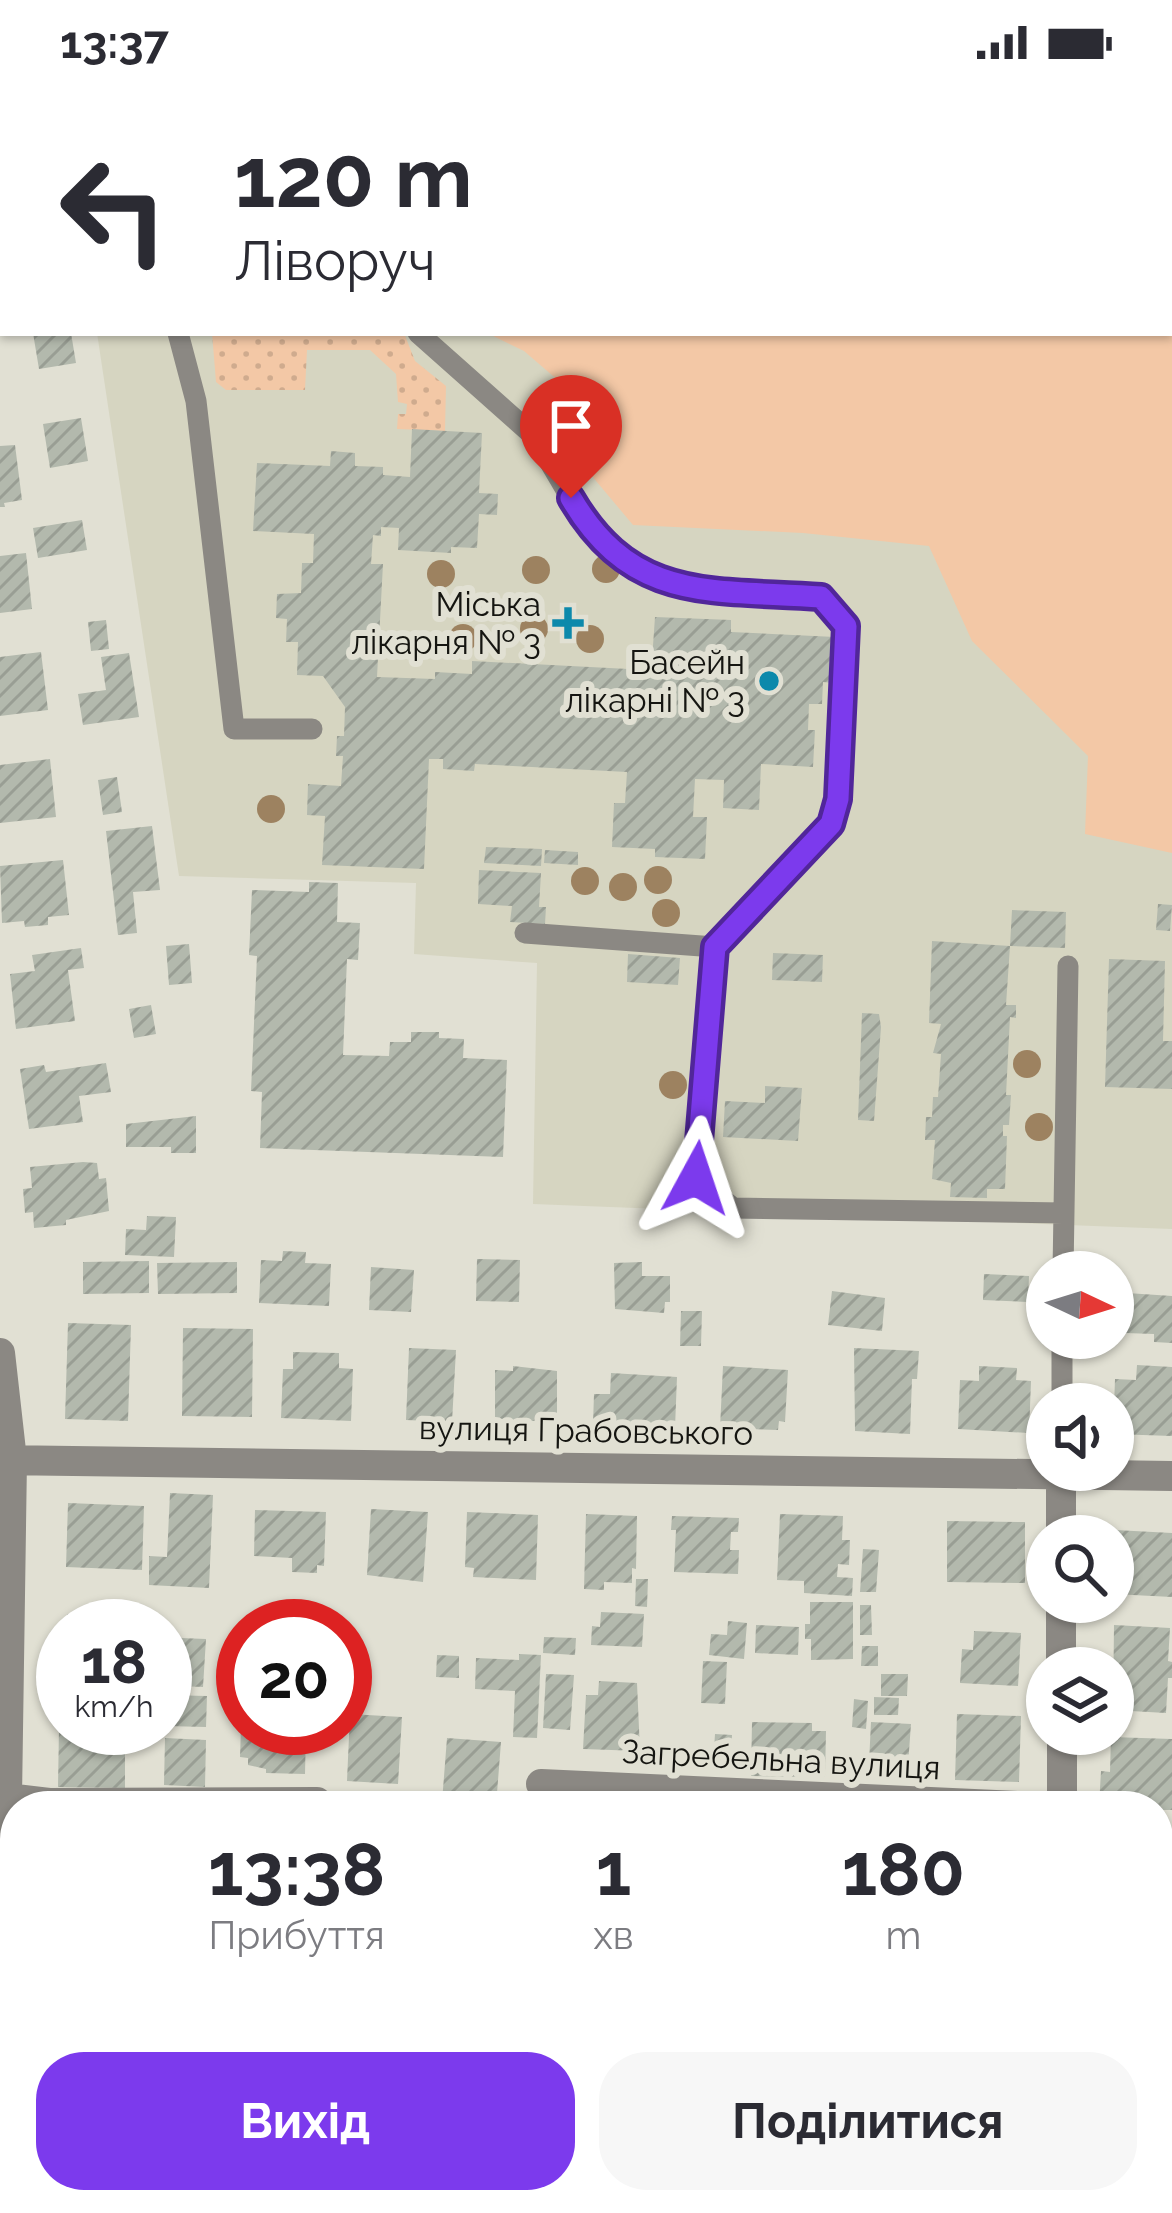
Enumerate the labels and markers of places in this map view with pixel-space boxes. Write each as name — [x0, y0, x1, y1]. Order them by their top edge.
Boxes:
pin — [520, 375, 622, 498]
place label: Міська лікарня № 3 — [351, 585, 541, 662]
marker: Міська лікарня № 3 — [552, 607, 584, 639]
place label: Басейн лікарні № 3 — [565, 643, 745, 720]
marker: Басейн лікарні № 3 — [756, 668, 782, 694]

